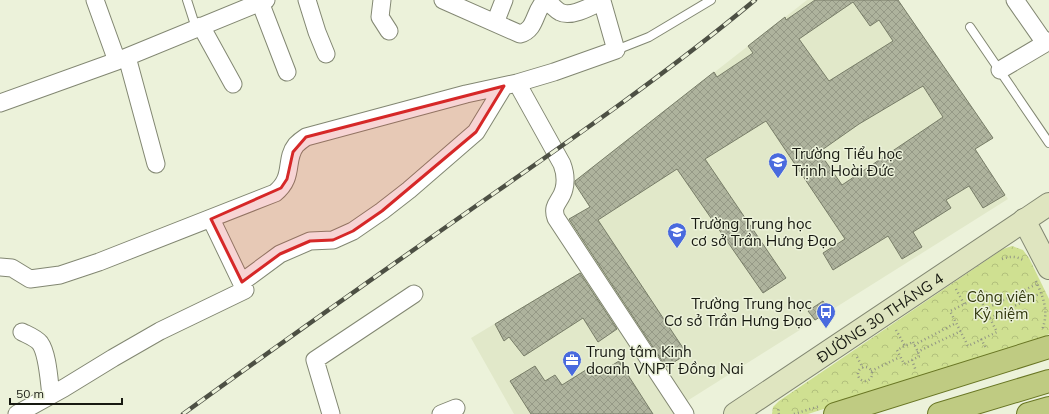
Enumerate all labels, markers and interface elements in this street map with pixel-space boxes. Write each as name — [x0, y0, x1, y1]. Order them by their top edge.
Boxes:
place label: Trường Tiểu học Trịnh Hoài Đức — [792, 144, 902, 180]
school or university icon: Trường Tiểu học Trịnh Hoài Đức — [767, 151, 789, 179]
place label: Trường Trung học cơ sở Trần Hưng Đạo — [691, 214, 836, 250]
school or university icon: Trường Trung học cơ sở Trần Hưng Đạo — [666, 221, 688, 249]
street label: ĐƯỜNG 30 THÁNG 4 — [813, 268, 947, 366]
park label: Công viên Kỷ niệm — [967, 287, 1035, 323]
place label: Trường Trung học Cơ sở Trần Hưng Đạo — [664, 294, 812, 330]
bus stop icon: Trường Trung học Cơ sở Trần Hưng Đạo — [815, 301, 837, 329]
place label: Trung tâm Kinh doanh VNPT Đồng Nai — [586, 342, 744, 378]
office icon: Trung tâm Kinh doanh VNPT Đồng Nai — [561, 349, 583, 377]
scale bar — [10, 380, 122, 406]
text: 50 m — [16, 386, 44, 401]

